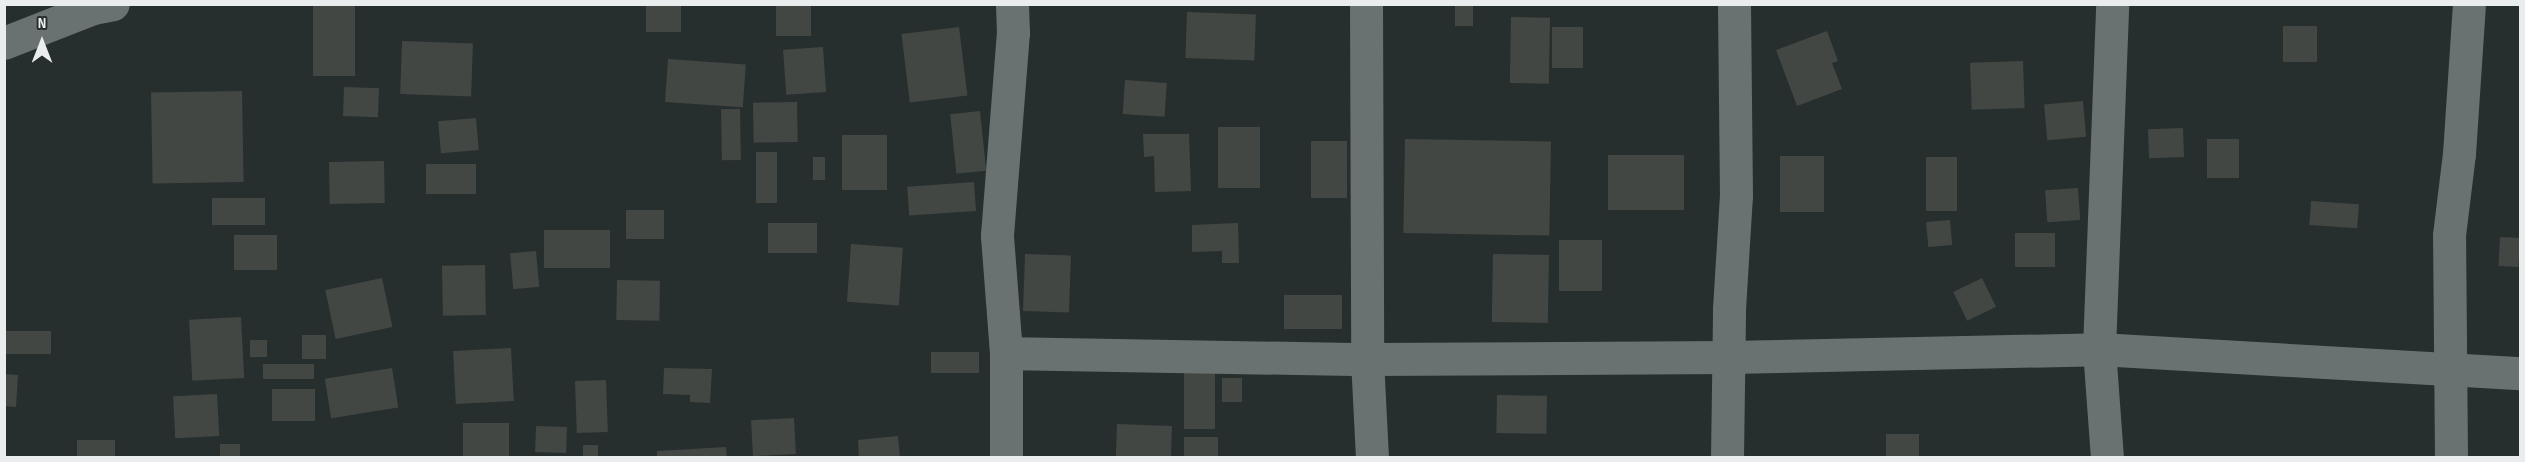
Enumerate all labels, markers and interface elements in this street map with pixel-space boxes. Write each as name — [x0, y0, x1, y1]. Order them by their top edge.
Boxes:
north arrow — [12, 12, 72, 72]
text: N — [38, 14, 46, 33]

